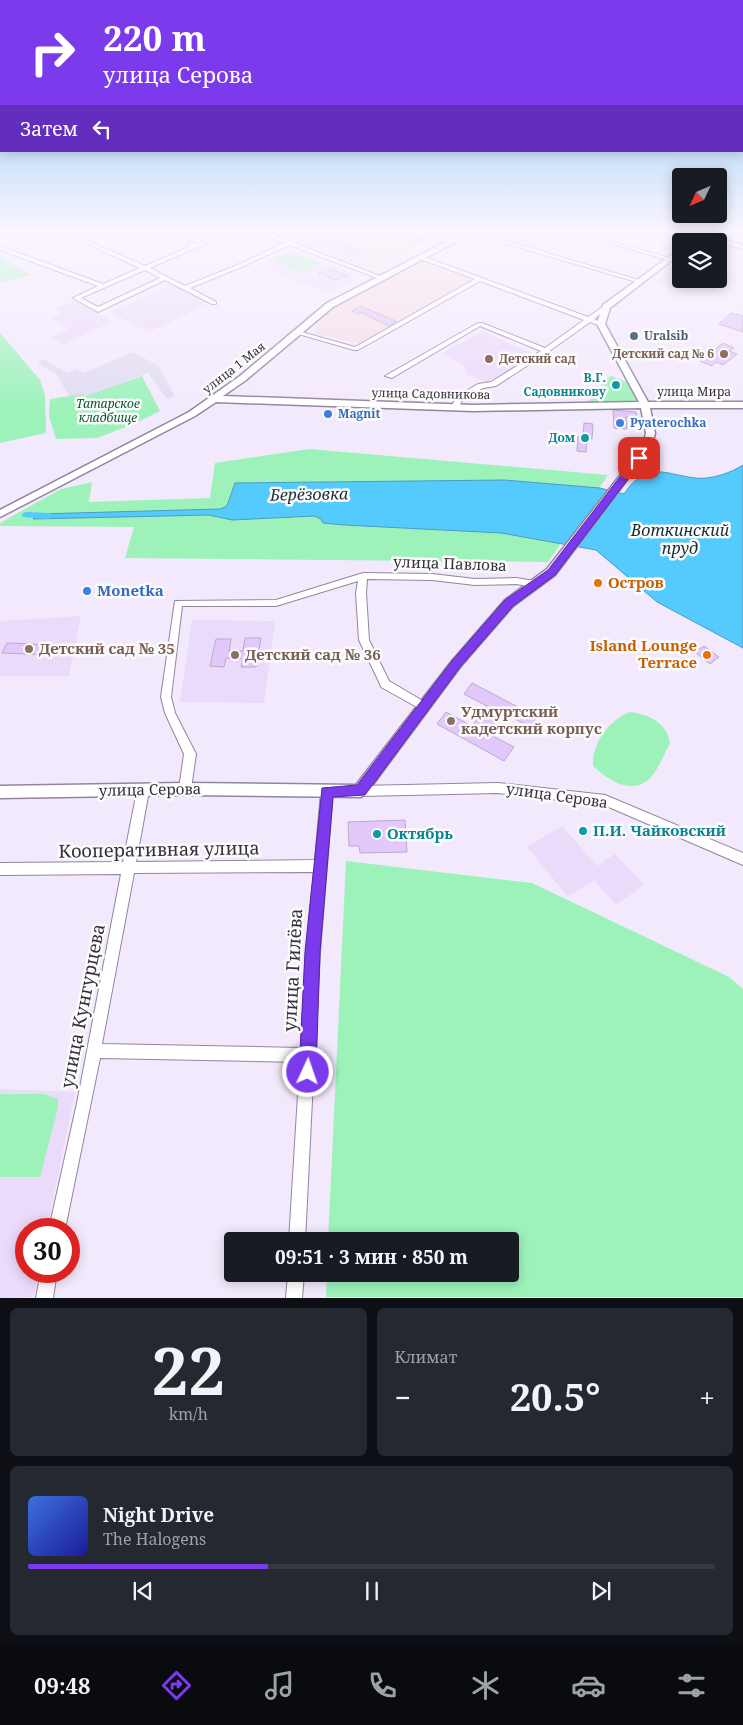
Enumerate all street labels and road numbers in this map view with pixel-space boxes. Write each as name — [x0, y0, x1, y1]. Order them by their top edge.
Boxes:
street label: улица 1 Мая — [199, 338, 269, 397]
street label: улица Мира — [657, 383, 731, 400]
street label: улица Садовникова — [371, 384, 491, 403]
street label: улица Павлова — [393, 551, 507, 575]
street label: улица Серова — [99, 778, 201, 800]
street label: улица Серова — [505, 778, 609, 812]
street label: Кооперативная улица — [58, 835, 260, 863]
street label: улица Гилёва — [277, 908, 307, 1032]
street label: улица Кунгурцева — [54, 921, 110, 1090]

